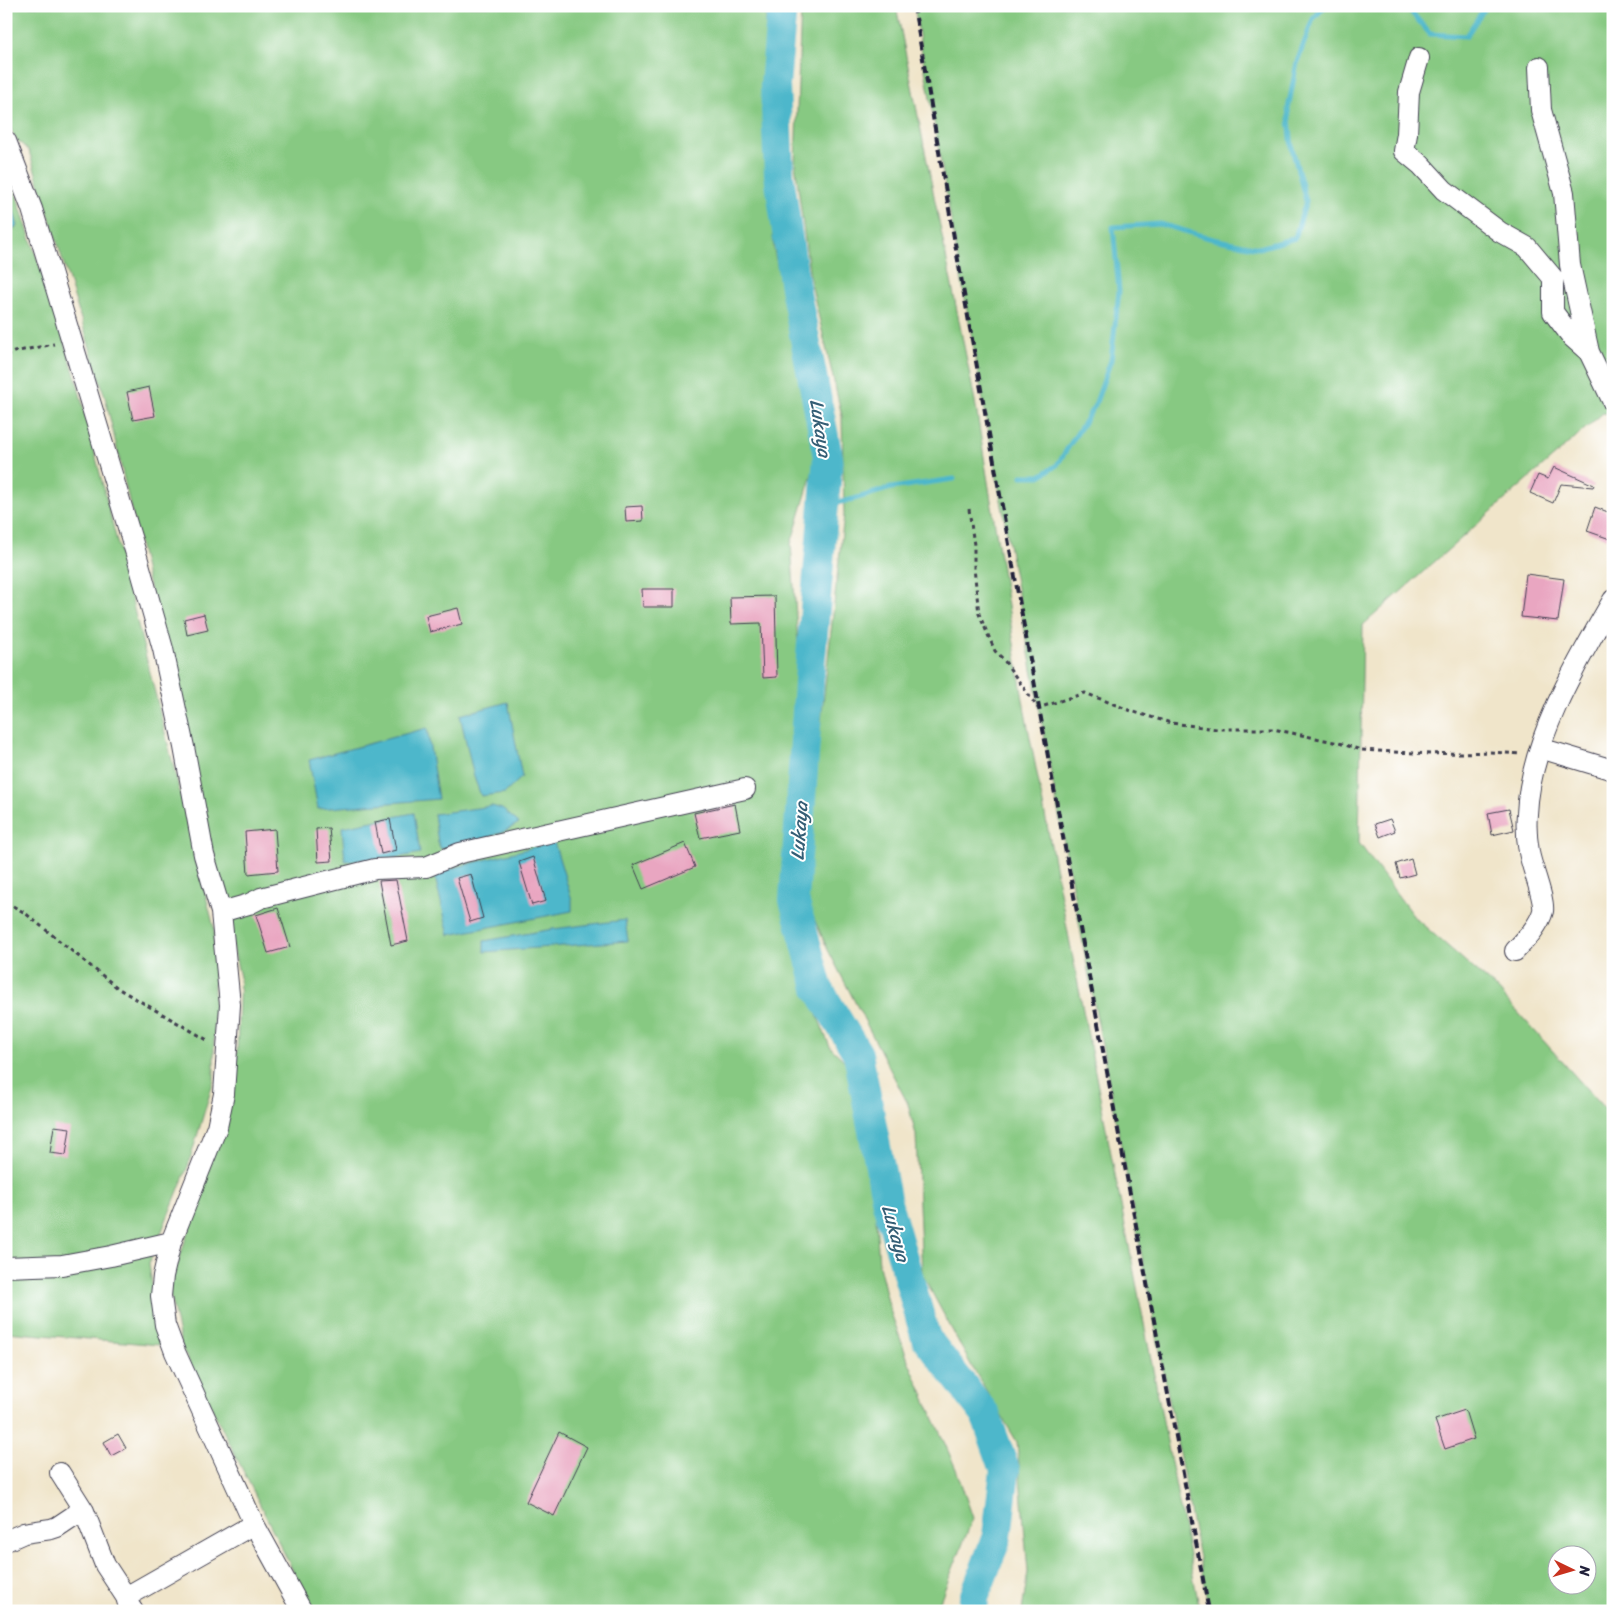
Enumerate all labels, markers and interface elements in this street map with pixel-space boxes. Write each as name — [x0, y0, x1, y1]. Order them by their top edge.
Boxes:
water label: Lukaya — [800, 397, 842, 461]
water label: Lukaya — [781, 799, 818, 861]
water label: Lukaya — [872, 1201, 920, 1267]
north arrow — [1546, 1544, 1596, 1594]
text: N — [1572, 1564, 1597, 1577]

